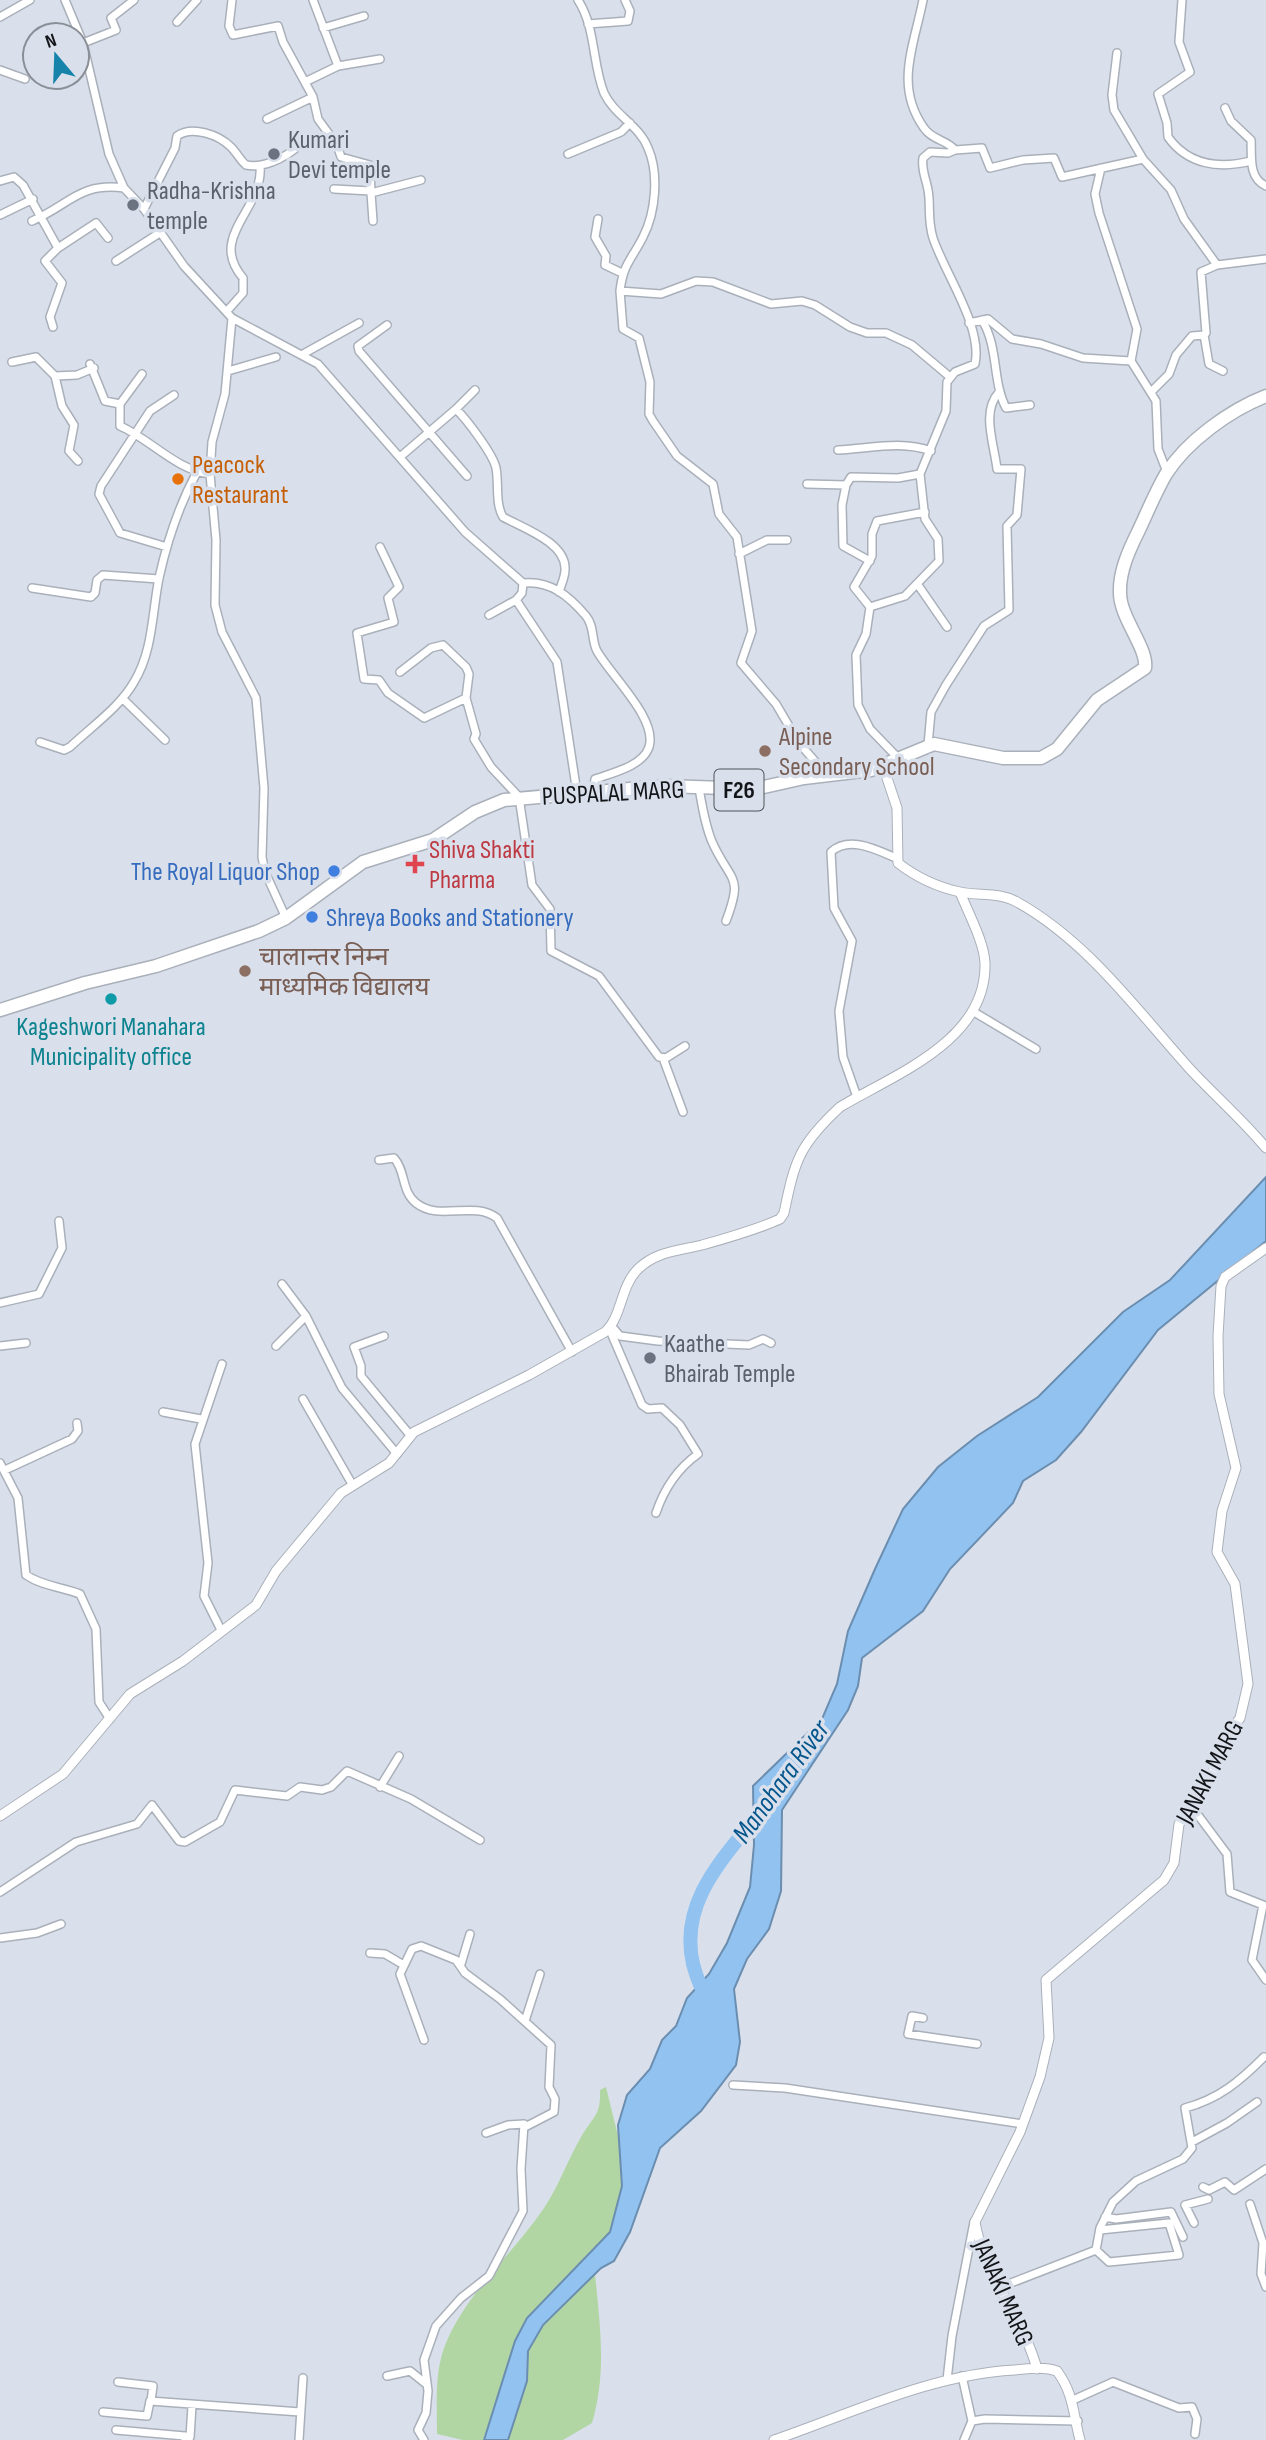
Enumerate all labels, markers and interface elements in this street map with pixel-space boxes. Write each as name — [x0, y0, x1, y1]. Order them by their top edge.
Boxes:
north arrow — [21, 21, 91, 91]
text: N — [42, 29, 59, 54]
place label: Kumari Devi temple — [288, 125, 391, 186]
marker: Kumari Devi temple — [266, 146, 282, 162]
place label: Radha-Krishna temple — [147, 176, 276, 237]
marker: Radha-Krishna temple — [125, 197, 141, 213]
place label: Peacock Restaurant — [192, 450, 289, 511]
marker: Peacock Restaurant — [170, 471, 186, 487]
place label: Alpine Secondary School — [778, 722, 935, 783]
marker: Alpine Secondary School — [757, 743, 773, 759]
road number: F26 — [714, 770, 764, 810]
street label: PUSPALAL MARG — [541, 774, 685, 813]
place label: Shiva Shakti Pharma — [429, 835, 535, 896]
marker: Shiva Shakti Pharma — [407, 856, 423, 872]
place label: The Royal Liquor Shop — [131, 857, 320, 888]
marker: The Royal Liquor Shop — [326, 863, 342, 879]
place label: Shreya Books and Stationery — [326, 903, 573, 934]
marker: Shreya Books and Stationery — [304, 909, 320, 925]
place label: चालान्तर निम्न माध्यमिक विद्यालय — [259, 942, 430, 1003]
marker: चालान्तर निम्न माध्यमिक विद्यालय — [237, 963, 253, 979]
marker: Kageshwori Manahara Municipality office — [103, 991, 119, 1007]
place label: Kageshwori Manahara Municipality office — [16, 1012, 206, 1073]
place label: Kaathe Bhairab Temple — [664, 1329, 796, 1390]
marker: Kaathe Bhairab Temple — [642, 1350, 658, 1366]
water label: Manohara River — [726, 1713, 838, 1850]
street label: JANAKI MARG — [1170, 1715, 1251, 1831]
street label: JANAKI MARG — [965, 2234, 1040, 2351]

